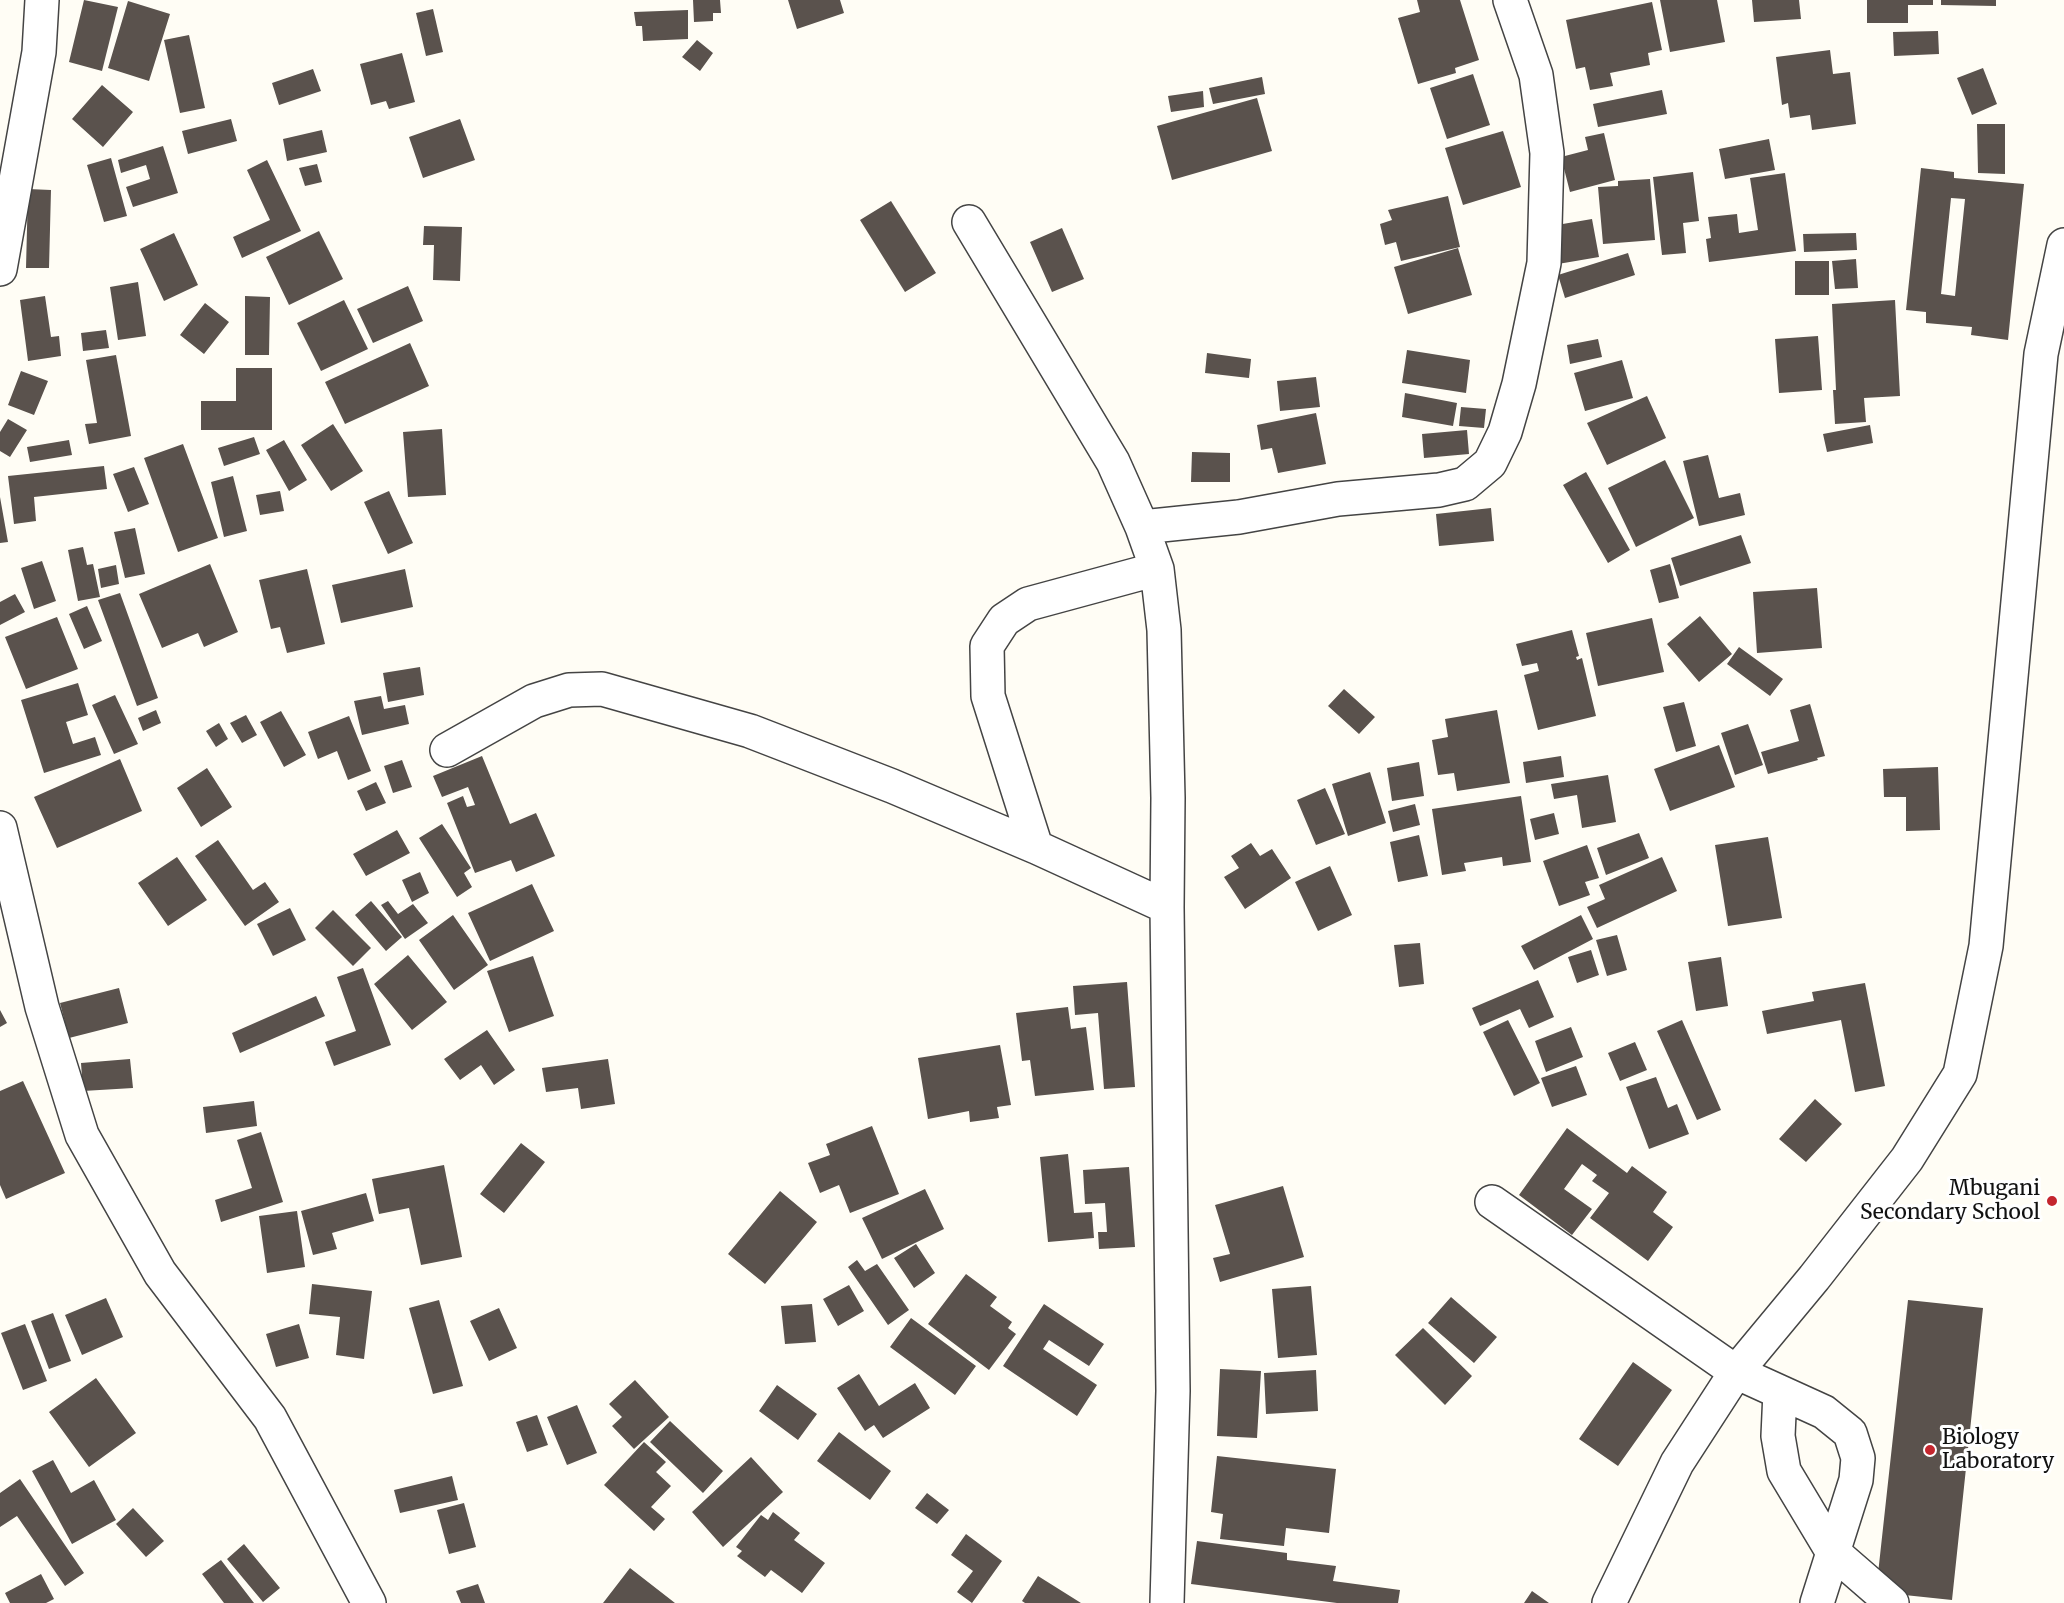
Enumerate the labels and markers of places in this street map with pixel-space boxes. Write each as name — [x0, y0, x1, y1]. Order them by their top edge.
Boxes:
place label: Mbugani Secondary School — [1860, 1176, 2040, 1226]
marker: Mbugani Secondary School — [2045, 1194, 2059, 1208]
place label: Biology Laboratory — [1942, 1425, 2054, 1475]
marker: Biology Laboratory — [1923, 1443, 1937, 1457]

